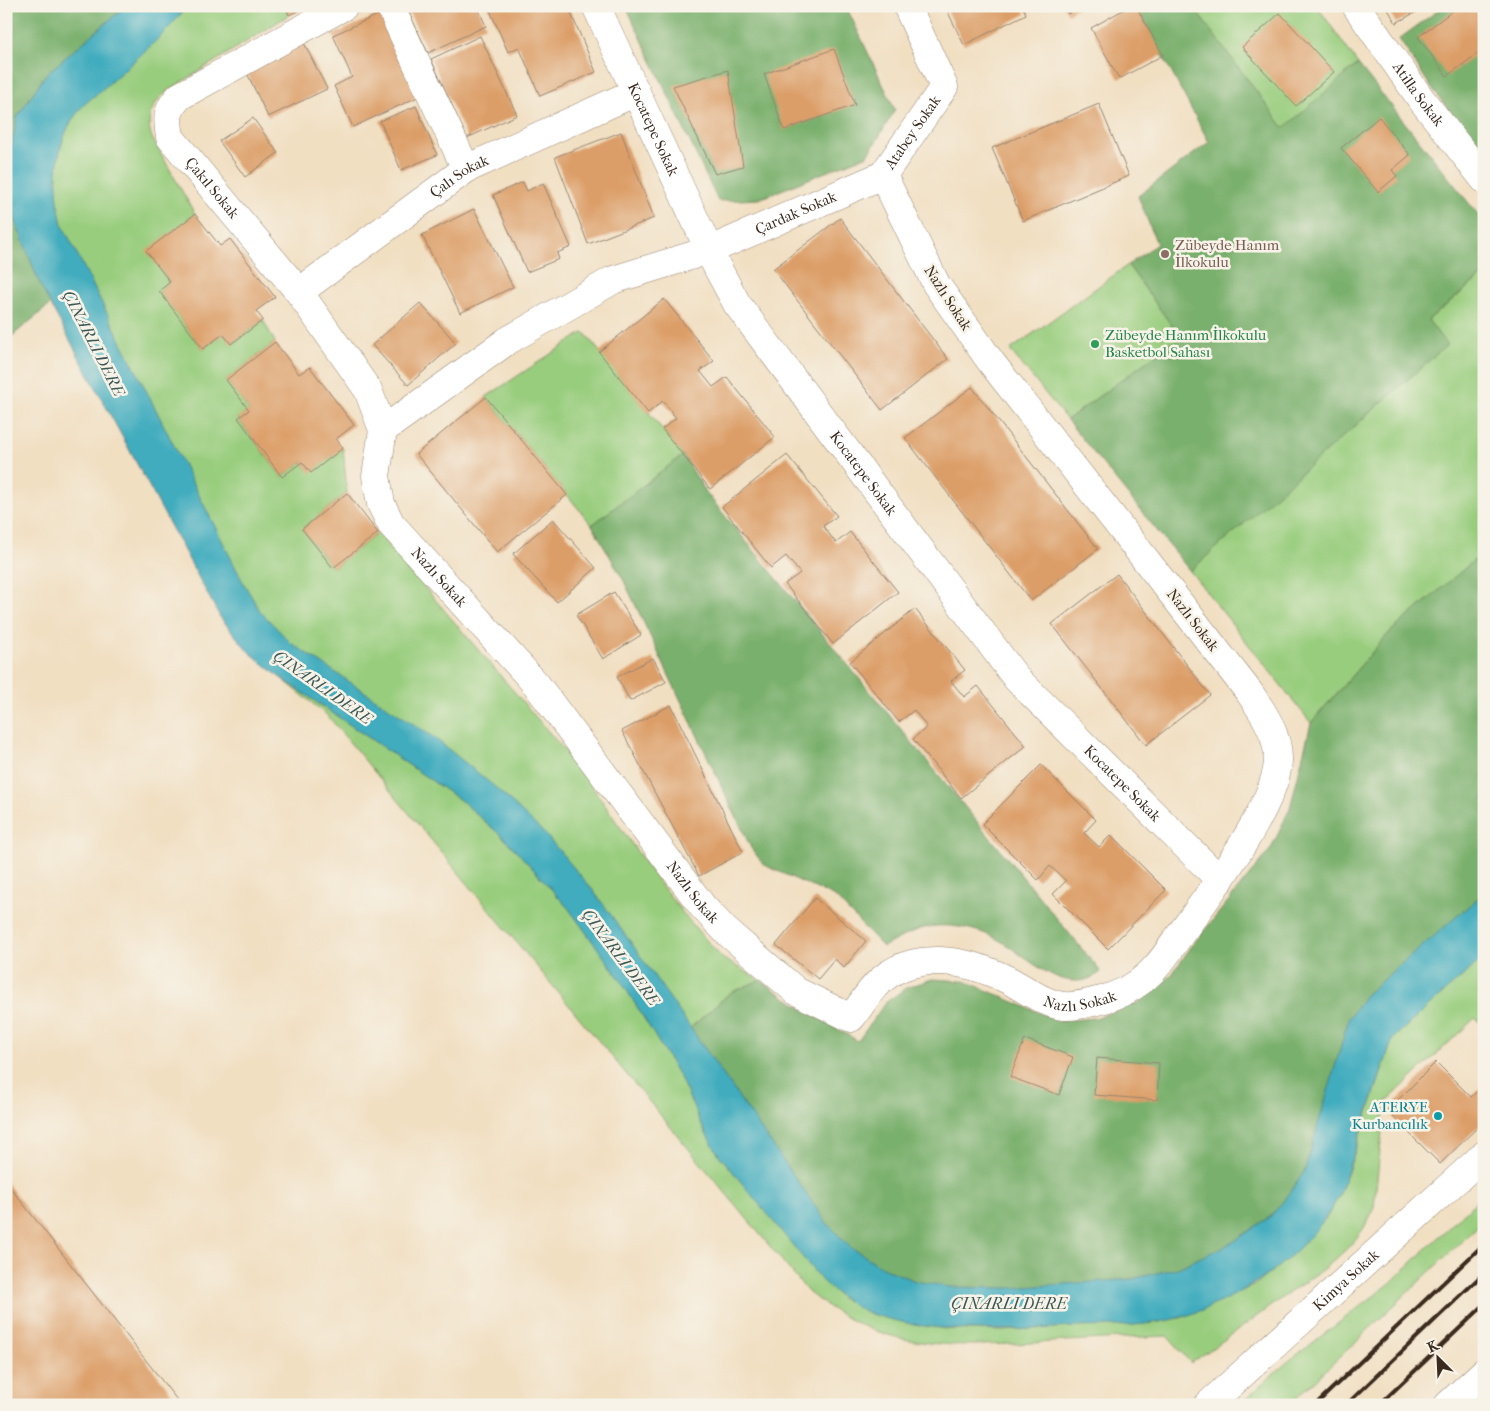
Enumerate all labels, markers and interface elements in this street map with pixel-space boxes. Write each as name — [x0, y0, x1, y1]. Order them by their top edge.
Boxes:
street label: Atilla Sokak — [1388, 58, 1448, 130]
street label: Kocatepe Sokak — [624, 80, 683, 179]
street label: Atabey Sokak — [880, 92, 945, 173]
street label: Çalı Sokak — [426, 151, 492, 202]
street label: Çakıl Sokak — [182, 154, 243, 222]
street label: Çardak Sokak — [752, 187, 840, 238]
place label: Zübeyde Hanım İlkokulu — [1175, 236, 1280, 271]
marker: Zübeyde Hanım İlkokulu — [1159, 248, 1171, 260]
street label: Nazlı Sokak — [920, 262, 976, 334]
water label: ÇINARLI DERE — [59, 287, 129, 400]
place label: Zübeyde Hanım İlkokulu Basketbol Sahası — [1105, 326, 1267, 361]
marker: Zübeyde Hanım İlkokulu Basketbol Sahası — [1089, 338, 1101, 350]
street label: Kocatepe Sokak — [826, 427, 901, 519]
street label: Nazlı Sokak — [408, 544, 471, 611]
street label: Nazlı Sokak — [1163, 585, 1223, 655]
water label: ÇINARLI DERE — [270, 646, 377, 729]
street label: Kocatepe Sokak — [1080, 741, 1165, 825]
street label: Nazlı Sokak — [663, 858, 723, 927]
water label: ÇINARLI DERE — [578, 905, 664, 1010]
street label: Nazlı Sokak — [1041, 987, 1119, 1015]
place label: ATERYE Kurbancılık — [1352, 1098, 1428, 1133]
marker: ATERYE Kurbancılık — [1432, 1110, 1444, 1122]
street label: Kimya Sokak — [1309, 1245, 1383, 1315]
water label: ÇINARLI DERE — [951, 1294, 1068, 1313]
north arrow — [1412, 1334, 1462, 1384]
text: K — [1425, 1336, 1442, 1356]

